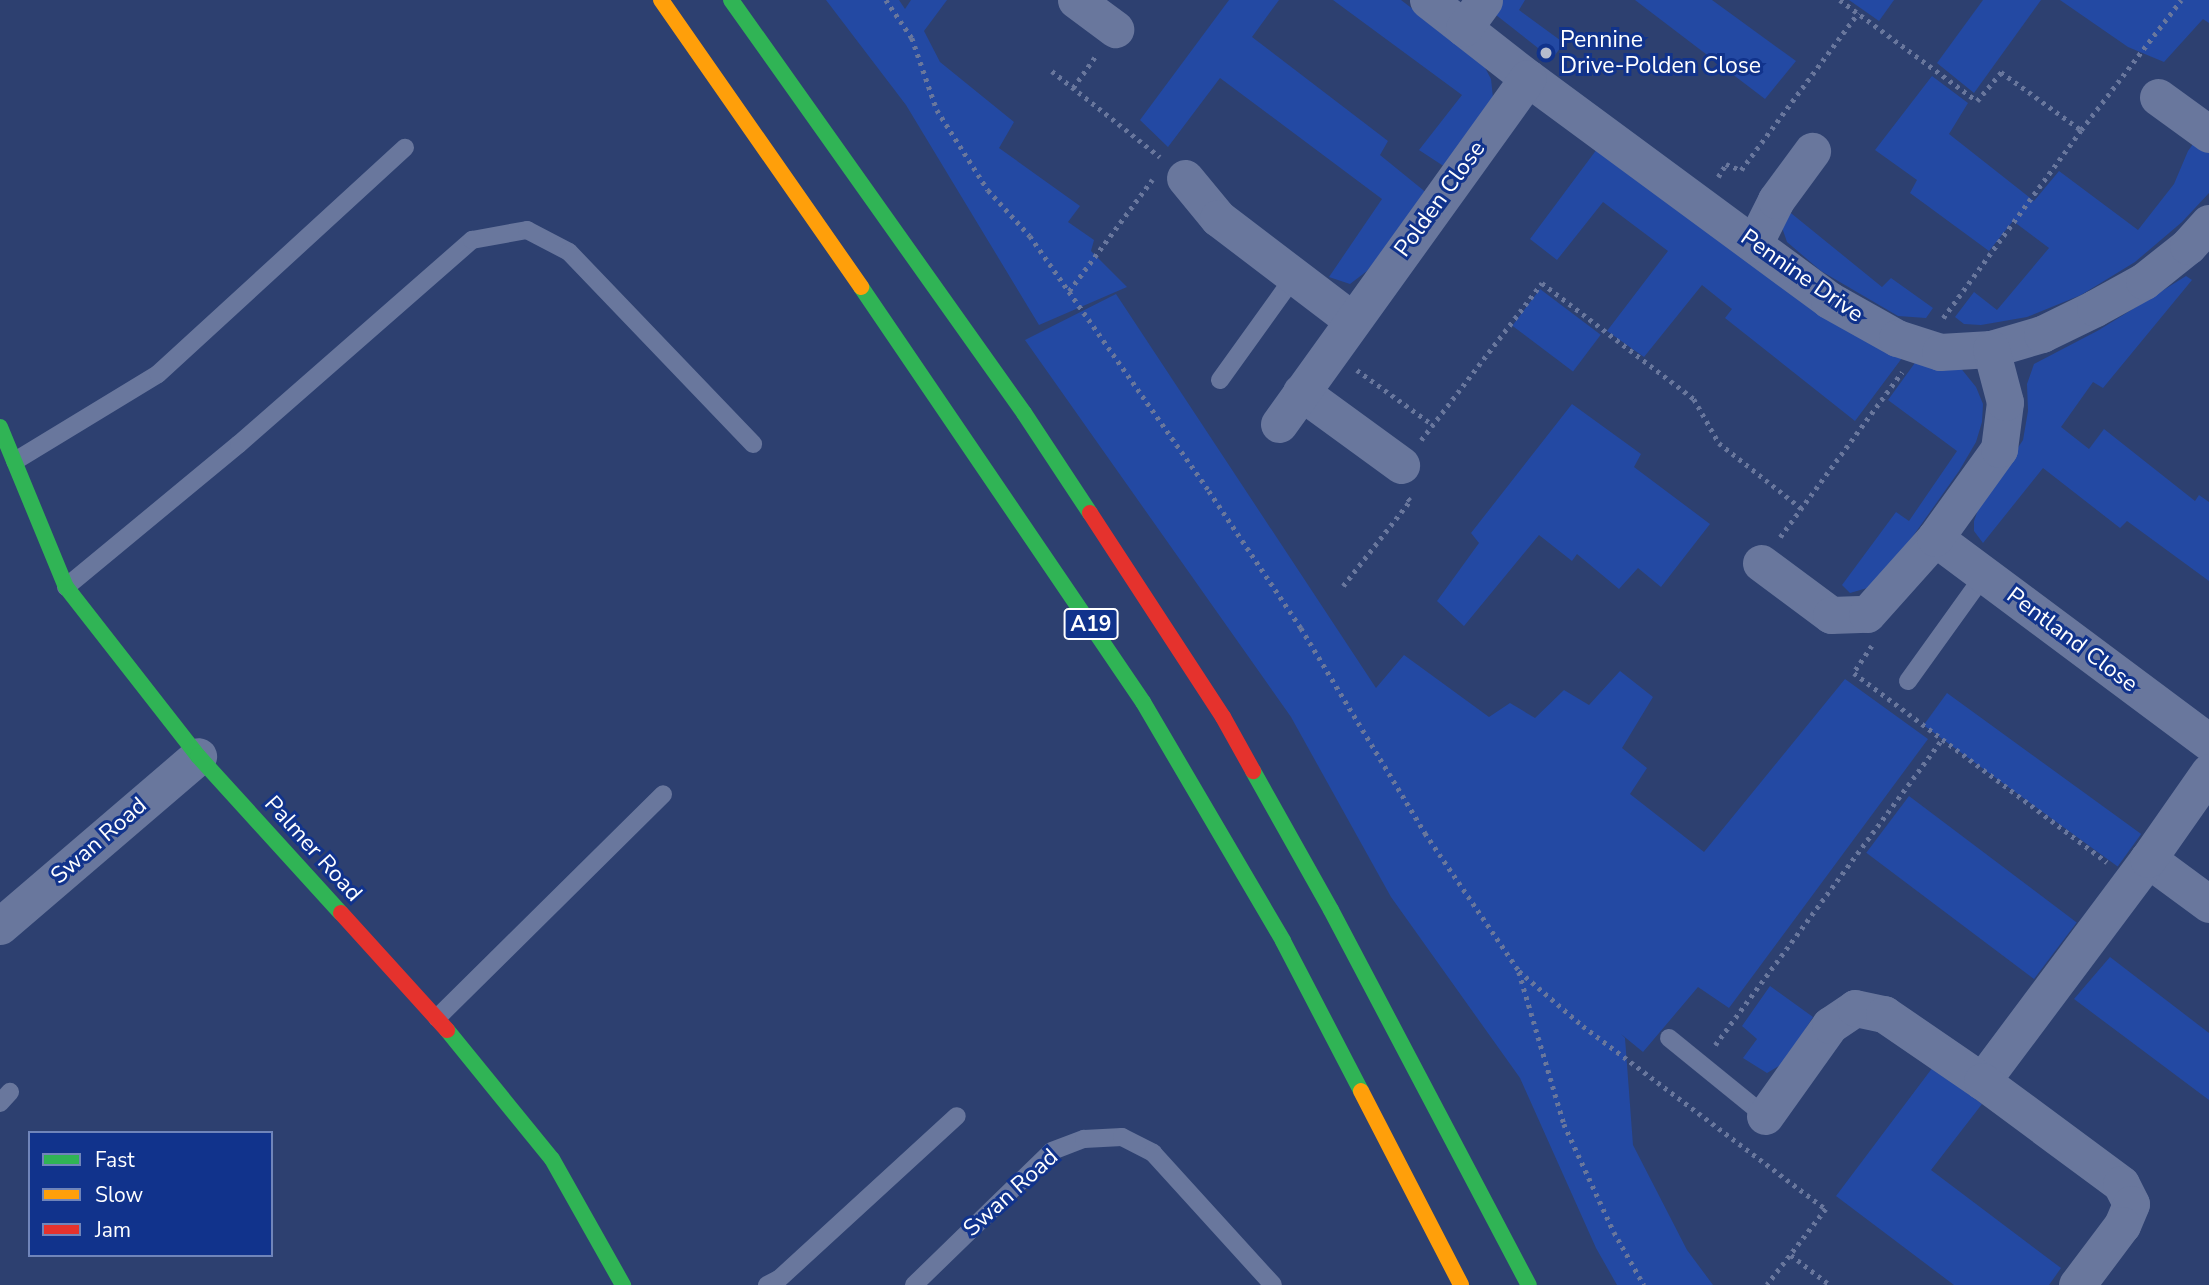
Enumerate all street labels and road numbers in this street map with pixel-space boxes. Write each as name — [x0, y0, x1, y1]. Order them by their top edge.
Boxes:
street label: Polden Close — [1389, 136, 1491, 262]
street label: Pennine Drive — [1735, 224, 1869, 328]
street label: Pentland Close — [2001, 582, 2143, 698]
road number: A19 — [1063, 606, 1119, 642]
street label: Palmer Road — [258, 791, 368, 907]
street label: Swan Road — [45, 792, 153, 890]
street label: Swan Road — [958, 1143, 1064, 1243]

